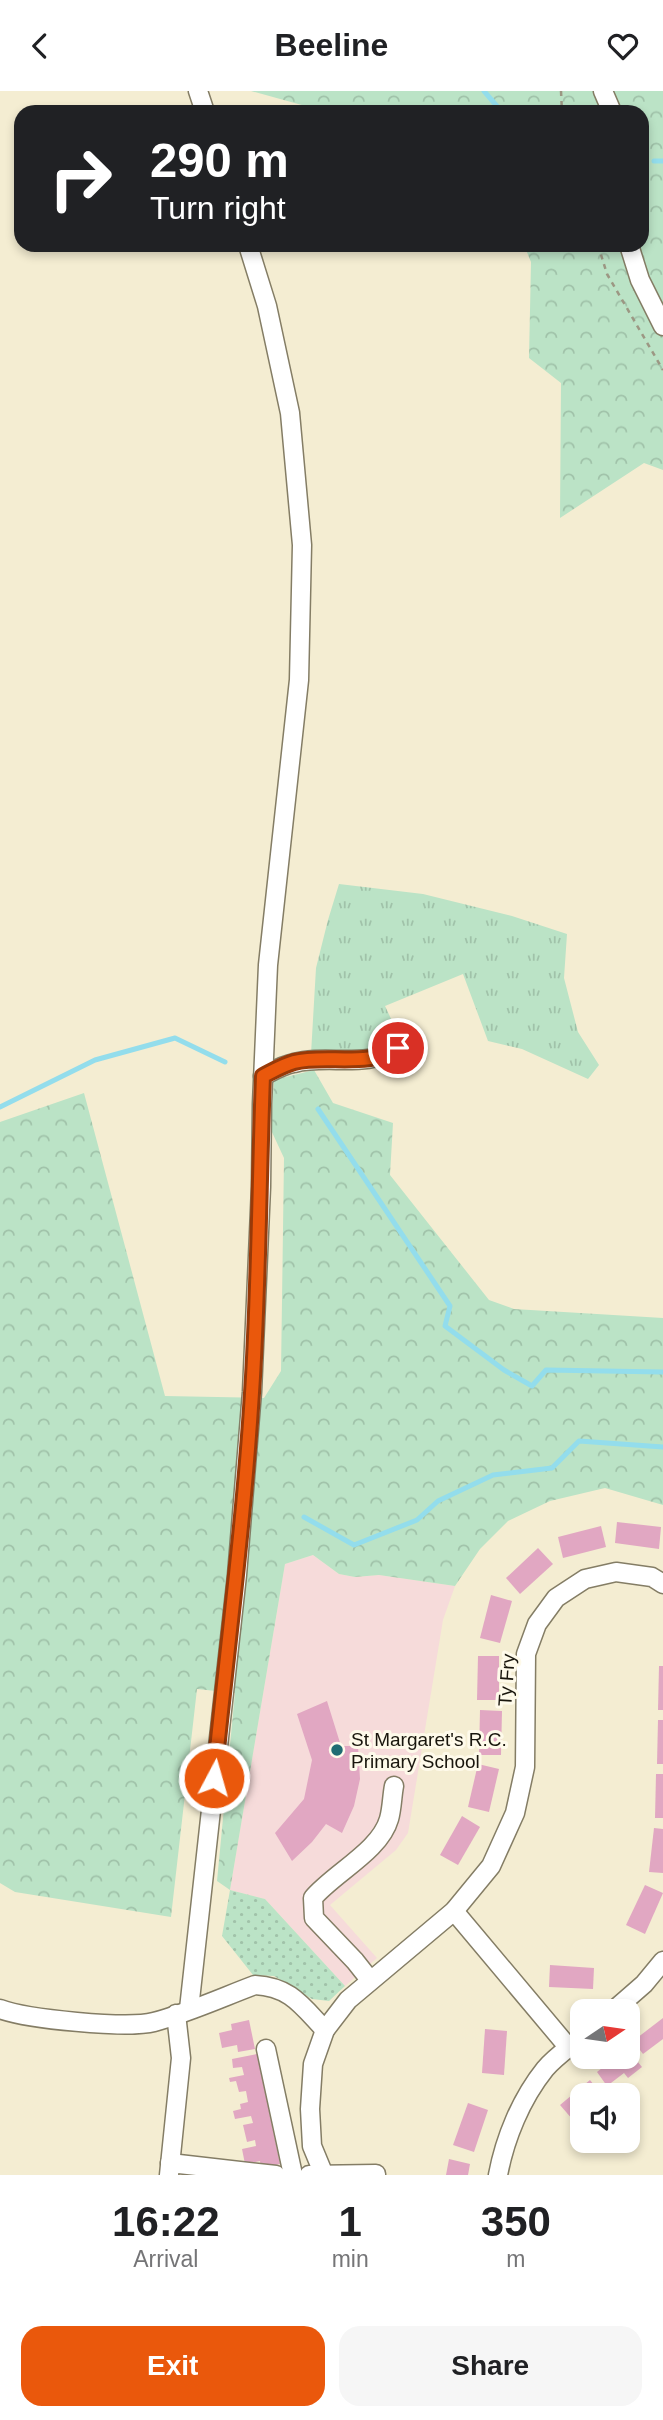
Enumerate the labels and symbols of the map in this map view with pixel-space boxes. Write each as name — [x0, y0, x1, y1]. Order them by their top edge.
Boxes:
pin — [368, 1018, 428, 1078]
street label: Ty Fry — [494, 1652, 519, 1707]
place label: St Margaret's R.C. Primary School — [351, 1729, 507, 1772]
position arrow — [177, 1741, 251, 1815]
marker: St Margaret's R.C. Primary School — [329, 1742, 345, 1758]
north arrow — [570, 1999, 640, 2069]

